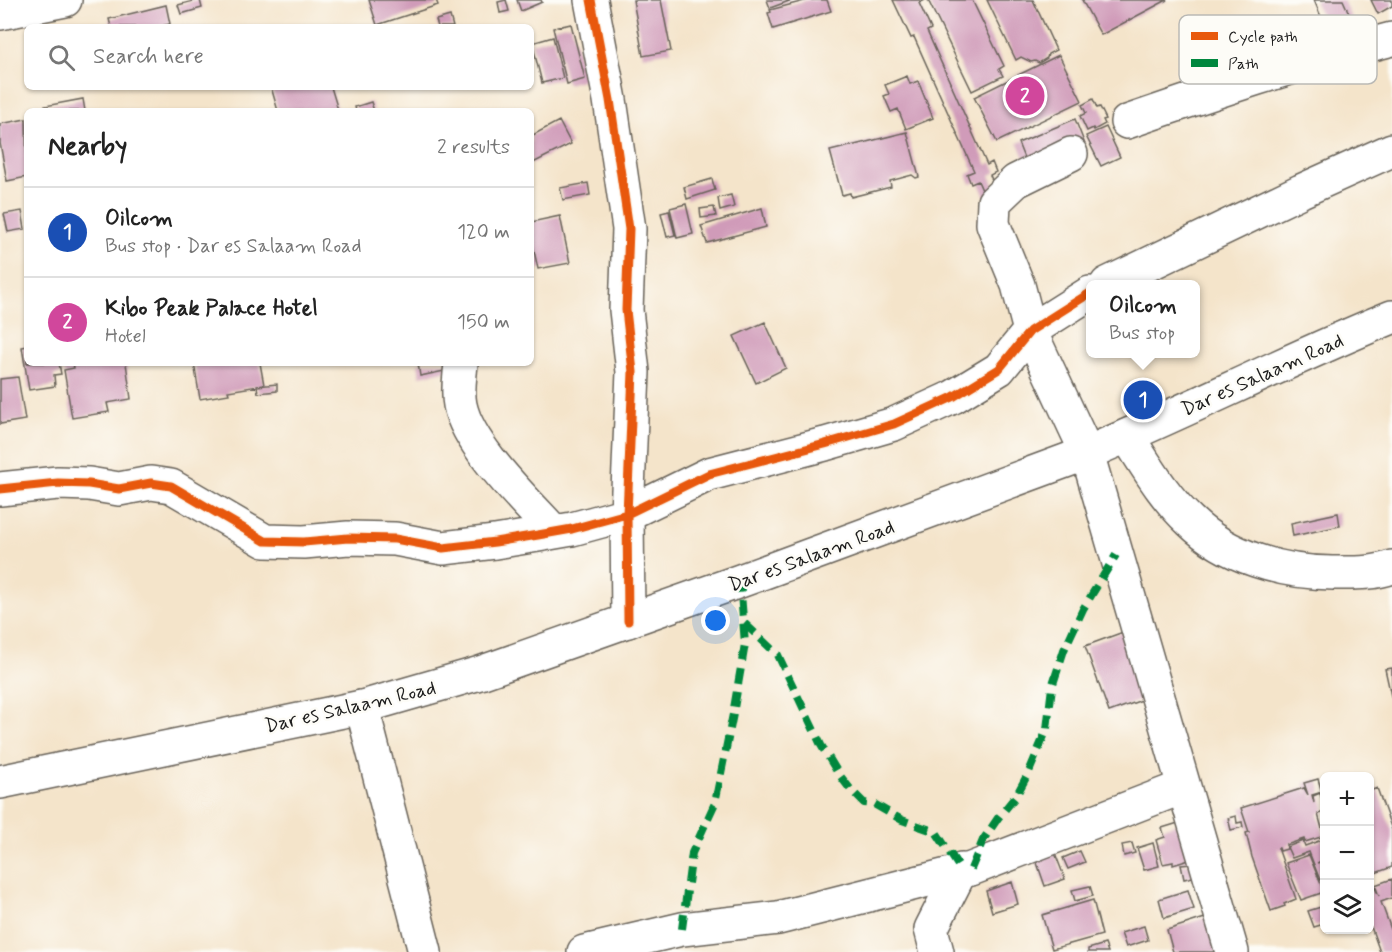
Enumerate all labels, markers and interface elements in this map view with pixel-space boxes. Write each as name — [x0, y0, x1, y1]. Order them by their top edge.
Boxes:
legend — [1179, 15, 1377, 84]
search box — [24, 24, 534, 90]
text: Cycle path — [1228, 27, 1298, 48]
icon: search — [45, 41, 78, 74]
text: Search here — [93, 43, 204, 71]
text: Path — [1228, 54, 1259, 75]
pin: 2 — [1006, 74, 1044, 118]
text: Nearby — [48, 130, 127, 164]
text: 2 results — [437, 134, 510, 161]
text: Oilcom — [105, 205, 173, 233]
text: 1 — [63, 219, 72, 246]
text: 120 m — [457, 219, 510, 246]
text: Bus stop · Dar es Salaam Road — [105, 233, 361, 260]
popup — [1086, 280, 1200, 358]
text: Oilcom — [1109, 292, 1177, 320]
text: Kibo Peak Palace Hotel — [105, 295, 318, 323]
text: 2 — [63, 309, 72, 336]
text: 150 m — [457, 309, 510, 336]
text: Bus stop — [1109, 320, 1175, 347]
text: Hotel — [105, 323, 146, 350]
street label: Dar es Salaam Road — [1177, 327, 1348, 423]
pin: 1 — [1124, 378, 1162, 422]
street label: Dar es Salaam Road — [725, 514, 898, 599]
your location — [701, 606, 730, 635]
street label: Dar es Salaam Road — [262, 675, 439, 740]
map controls — [1320, 772, 1374, 934]
button: + — [1320, 772, 1374, 826]
button: − — [1320, 826, 1374, 880]
button: layers — [1320, 880, 1374, 934]

